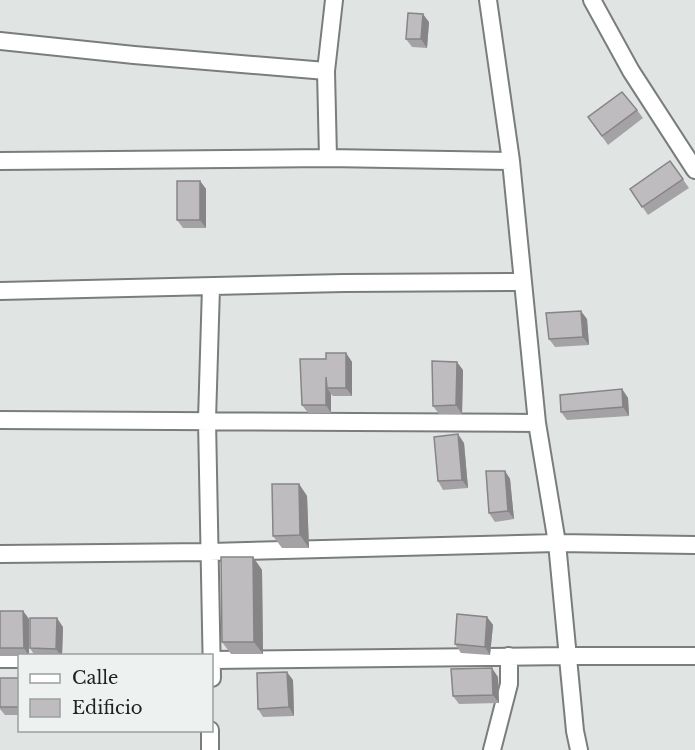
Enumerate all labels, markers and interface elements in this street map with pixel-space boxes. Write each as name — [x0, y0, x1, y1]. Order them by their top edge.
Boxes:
legend — [18, 654, 213, 732]
text: Calle — [72, 667, 118, 689]
text: Edificio — [72, 697, 143, 719]

